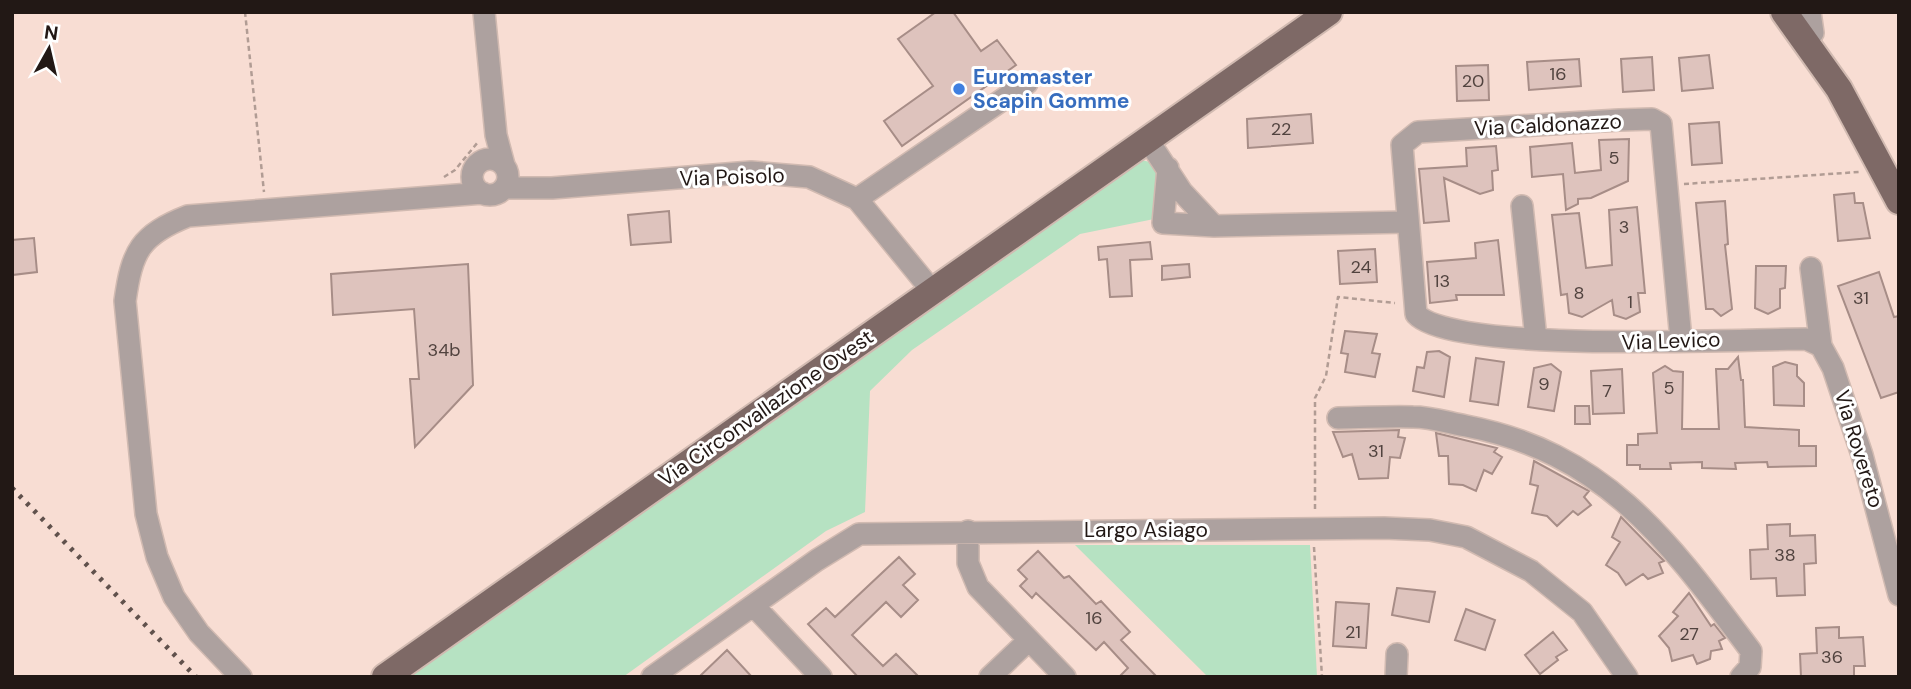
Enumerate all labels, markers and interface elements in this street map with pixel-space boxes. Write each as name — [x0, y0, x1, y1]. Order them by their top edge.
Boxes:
north arrow — [14, 14, 84, 84]
text: N — [43, 19, 60, 46]
house number: 16 — [1550, 62, 1566, 86]
place label: Euromaster Scapin Gomme — [973, 63, 1129, 115]
house number: 20 — [1462, 69, 1484, 93]
marker: Euromaster Scapin Gomme — [951, 81, 967, 97]
street label: Via Caldonazzo — [1473, 107, 1623, 143]
house number: 22 — [1271, 117, 1291, 141]
house number: 5 — [1609, 146, 1619, 170]
street label: Via Poisolo — [679, 161, 785, 193]
house number: 3 — [1619, 215, 1629, 239]
house number: 24 — [1351, 255, 1372, 279]
house number: 13 — [1434, 269, 1450, 293]
house number: 8 — [1574, 281, 1584, 305]
house number: 31 — [1853, 286, 1869, 310]
house number: 1 — [1627, 290, 1633, 314]
street label: Via Circonvallazione Ovest — [653, 323, 879, 493]
street label: Via Levico — [1621, 325, 1721, 357]
house number: 34b — [428, 338, 460, 362]
house number: 9 — [1538, 372, 1550, 396]
house number: 5 — [1664, 376, 1674, 400]
house number: 7 — [1602, 379, 1612, 403]
street label: Via Rovereto — [1828, 387, 1890, 511]
house number: 31 — [1368, 439, 1384, 463]
street label: Largo Asiago — [1084, 516, 1208, 544]
house number: 38 — [1774, 543, 1796, 567]
house number: 16 — [1086, 606, 1102, 630]
house number: 21 — [1345, 620, 1361, 644]
house number: 27 — [1679, 622, 1699, 646]
house number: 36 — [1821, 645, 1843, 669]

